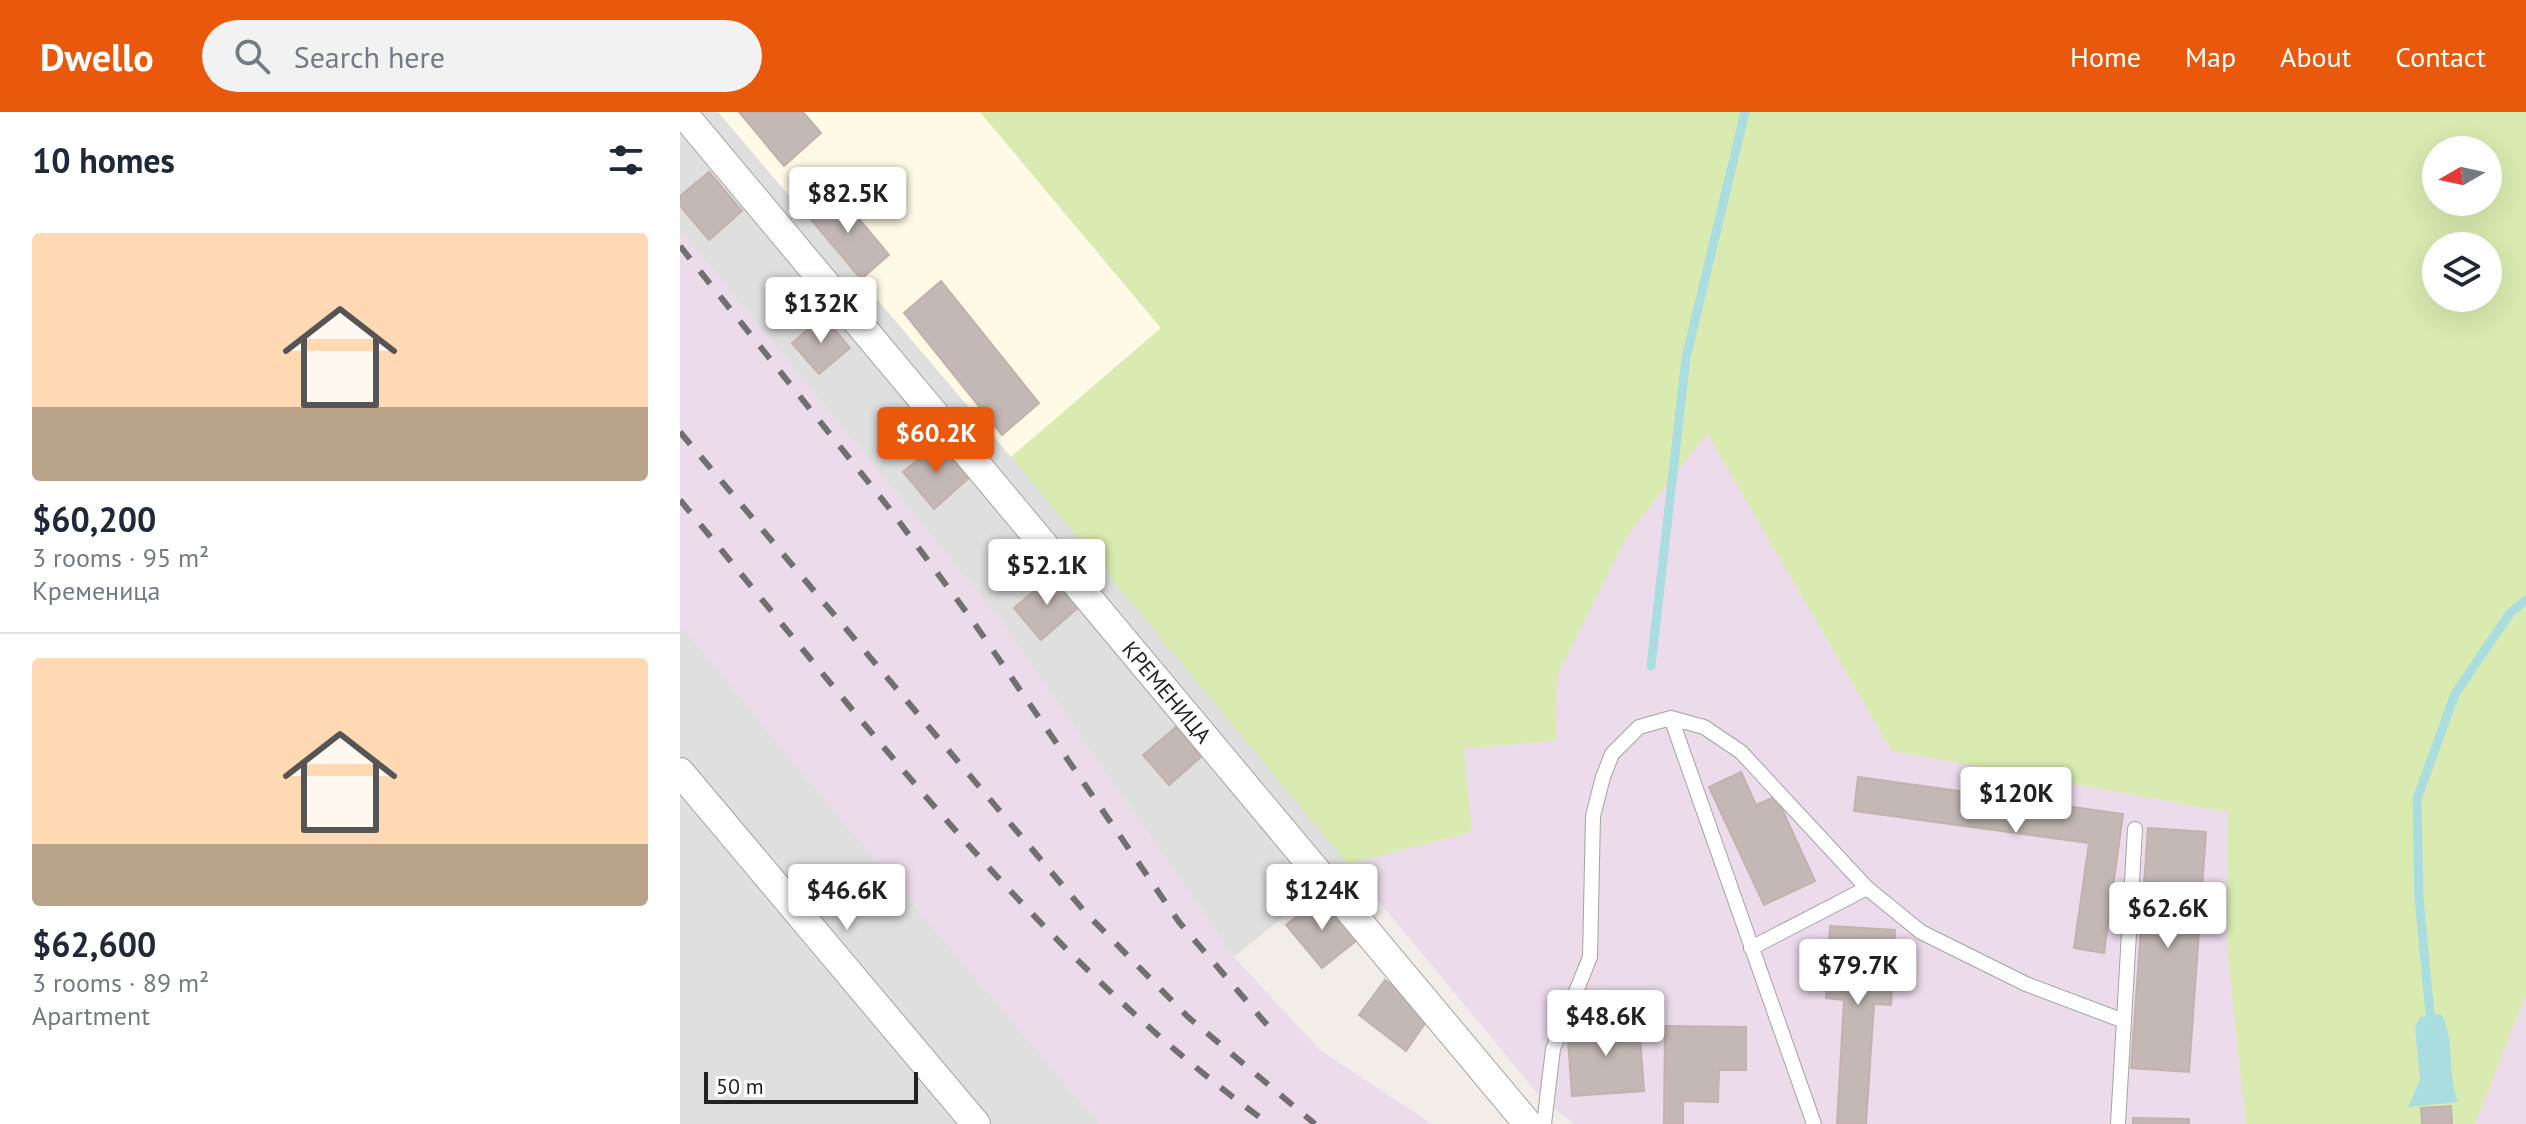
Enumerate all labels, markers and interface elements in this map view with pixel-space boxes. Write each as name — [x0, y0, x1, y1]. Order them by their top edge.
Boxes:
search box — [202, 20, 762, 92]
text: Dwello — [40, 32, 154, 81]
icon: search — [230, 34, 274, 78]
text: Search here — [294, 37, 445, 76]
text: Home — [2070, 38, 2141, 75]
text: Map — [2185, 38, 2236, 75]
text: About — [2280, 38, 2351, 75]
text: Contact — [2395, 38, 2486, 75]
north arrow — [2422, 136, 2502, 216]
map controls — [2422, 136, 2502, 312]
text: 10 homes — [32, 138, 175, 182]
icon: filters — [604, 138, 648, 182]
pin: $82.5K — [783, 167, 913, 235]
text: $82.5K — [807, 176, 889, 209]
button: layers — [2422, 232, 2502, 312]
pin: $132K — [765, 277, 877, 345]
icon: home — [268, 285, 412, 429]
text: $132K — [783, 286, 859, 319]
pin: $60.2K — [871, 407, 1001, 475]
text: $60.2K — [895, 416, 977, 449]
text: $60,200 — [32, 497, 156, 541]
pin: $52.1K — [982, 539, 1112, 607]
text: 3 rooms · 95 m² — [32, 541, 209, 574]
text: $52.1K — [1006, 548, 1088, 581]
text: Кременица — [32, 574, 161, 607]
street label: КРЕМЕНИЦА — [1116, 635, 1218, 749]
icon: home — [268, 710, 412, 854]
pin: $120K — [1960, 767, 2072, 835]
text: $120K — [1978, 776, 2054, 809]
pin: $46.6K — [782, 864, 912, 932]
pin: $124K — [1266, 864, 1378, 932]
text: $46.6K — [806, 873, 888, 906]
text: $124K — [1284, 873, 1360, 906]
pin: $62.6K — [2103, 882, 2233, 950]
text: $62.6K — [2127, 891, 2209, 924]
text: $62,600 — [32, 922, 156, 966]
pin: $79.7K — [1793, 939, 1923, 1007]
text: $79.7K — [1817, 948, 1899, 981]
text: 3 rooms · 89 m² — [32, 966, 209, 999]
pin: $48.6K — [1541, 990, 1671, 1058]
text: Apartment — [32, 999, 150, 1032]
text: $48.6K — [1565, 999, 1647, 1032]
scale bar — [704, 1068, 918, 1104]
text: 50 m — [716, 1072, 764, 1100]

